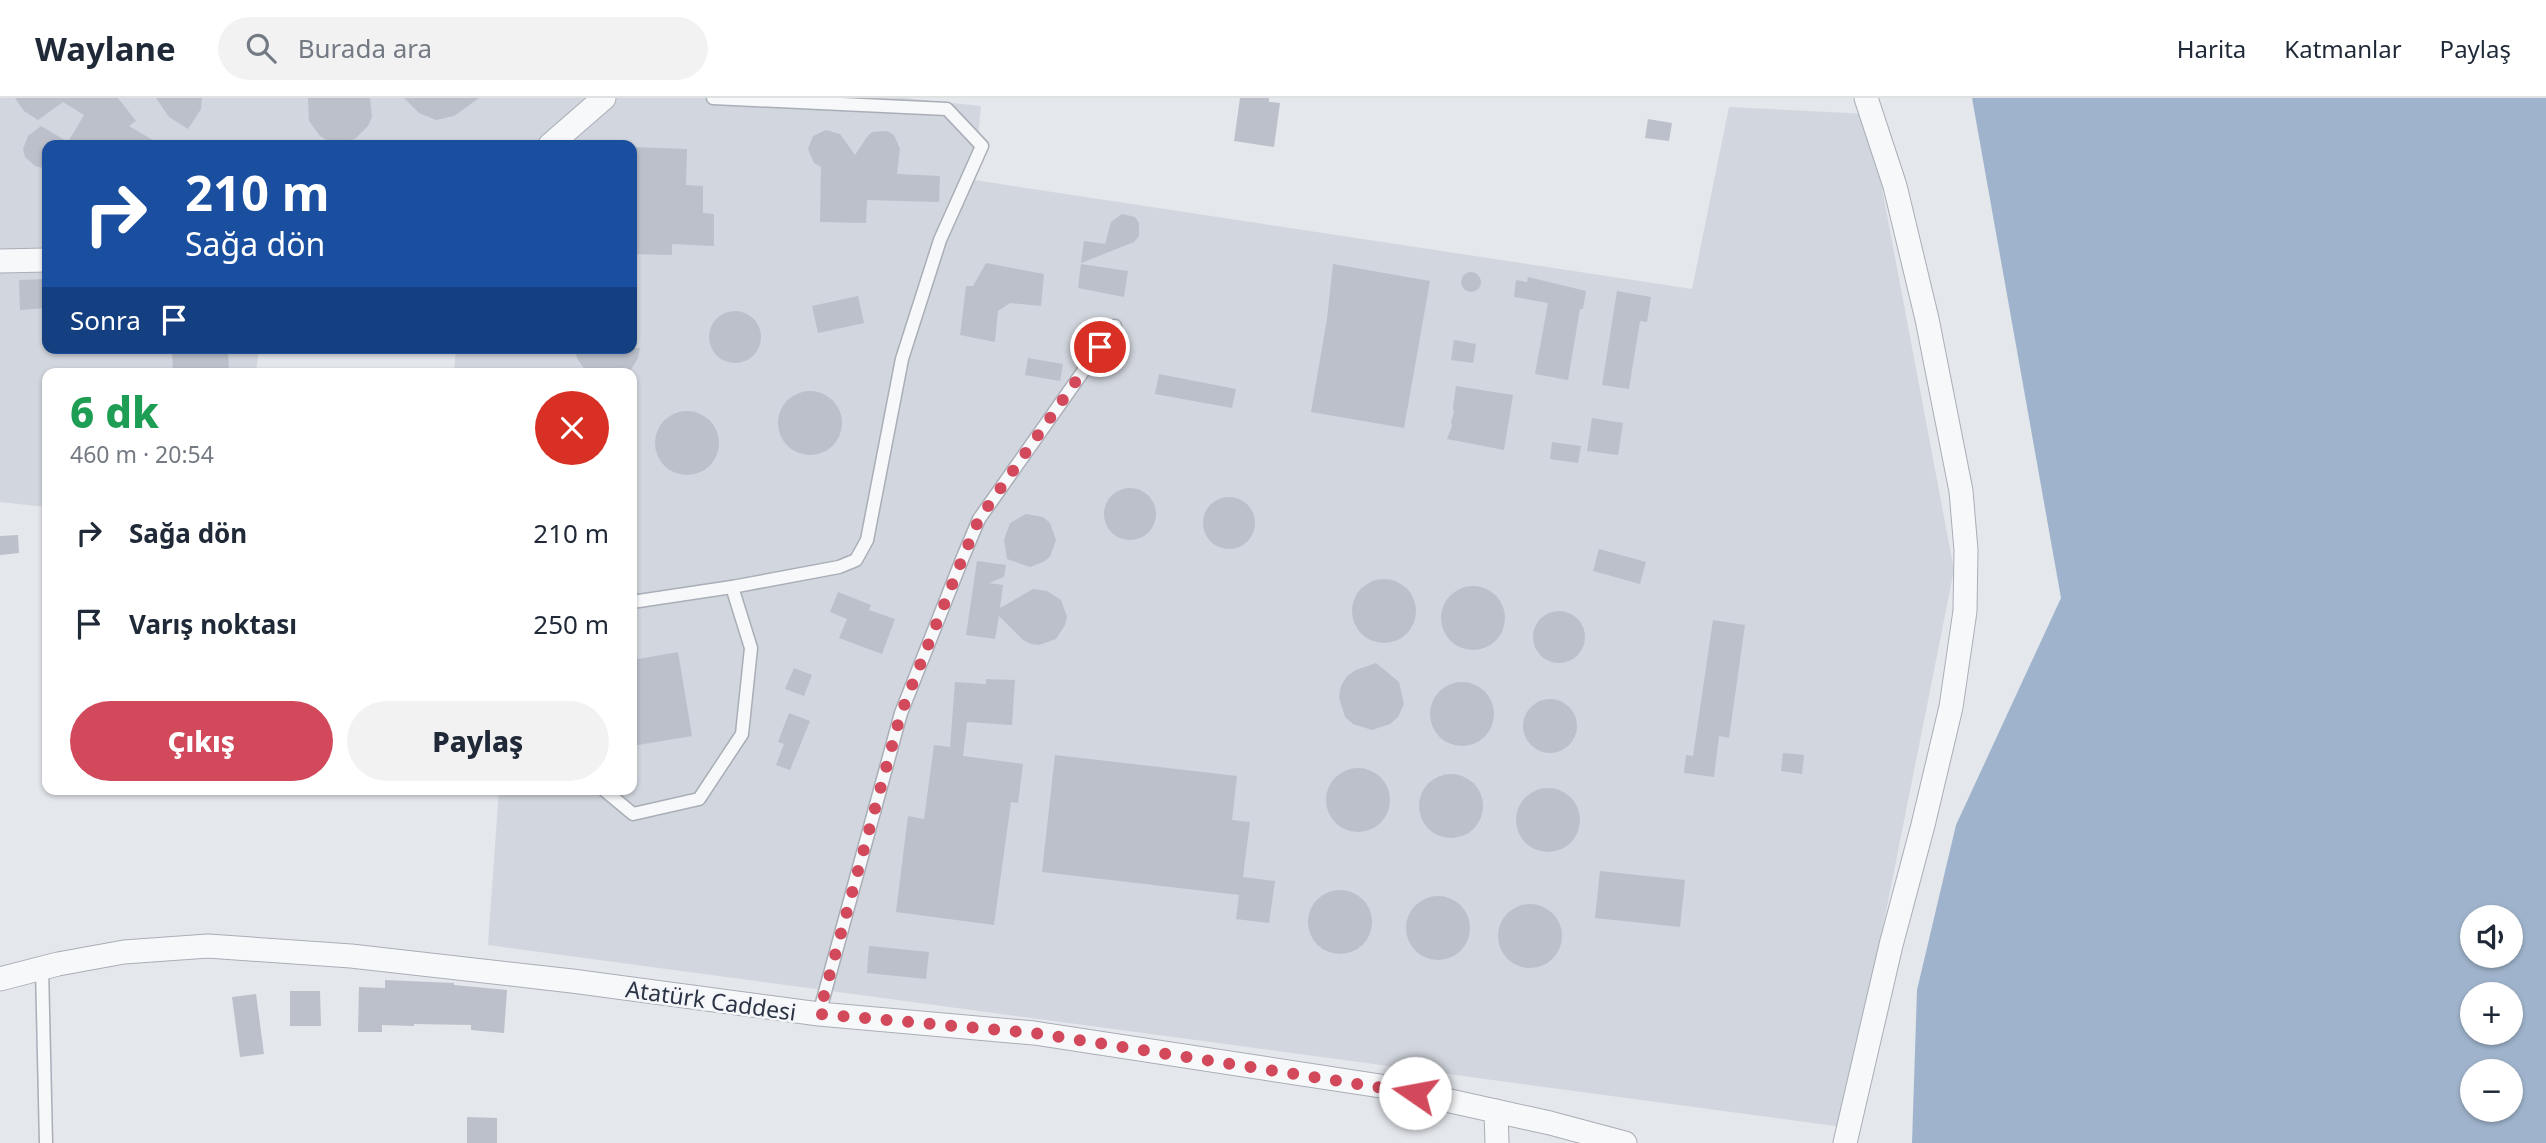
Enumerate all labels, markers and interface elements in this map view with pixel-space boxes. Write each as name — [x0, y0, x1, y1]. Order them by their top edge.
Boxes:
search box — [218, 17, 708, 80]
text: Waylane — [35, 26, 176, 71]
icon: search — [242, 29, 280, 67]
text: Burada ara — [298, 30, 432, 66]
text: Harita — [2177, 32, 2246, 65]
text: Katmanlar — [2284, 32, 2402, 65]
text: Paylaş — [2440, 32, 2511, 65]
text: 210 m — [185, 159, 330, 225]
icon: right — [70, 168, 161, 259]
text: Sağa dön — [185, 222, 325, 265]
icon: arrive — [155, 301, 193, 339]
text: Sonra — [70, 302, 141, 338]
pin — [1070, 317, 1130, 377]
icon: arrive — [1081, 328, 1119, 366]
text: 6 dk — [70, 383, 159, 440]
button: close — [535, 391, 609, 465]
text: 460 m · 20:54 — [70, 438, 214, 470]
icon: right — [70, 514, 108, 552]
text: Sağa dön — [129, 515, 247, 551]
text: 210 m — [533, 515, 609, 551]
icon: arrive — [70, 605, 108, 643]
text: Varış noktası — [129, 606, 297, 642]
text: 250 m — [533, 606, 609, 642]
button: Çıkış — [70, 701, 333, 781]
button: Paylaş — [347, 701, 609, 781]
map controls — [2460, 905, 2523, 1122]
button: sound — [2460, 905, 2523, 968]
street label: Atatürk Caddesi — [624, 972, 798, 1028]
button: + — [2460, 982, 2523, 1045]
position arrow — [1378, 1056, 1452, 1130]
button: − — [2460, 1059, 2523, 1122]

